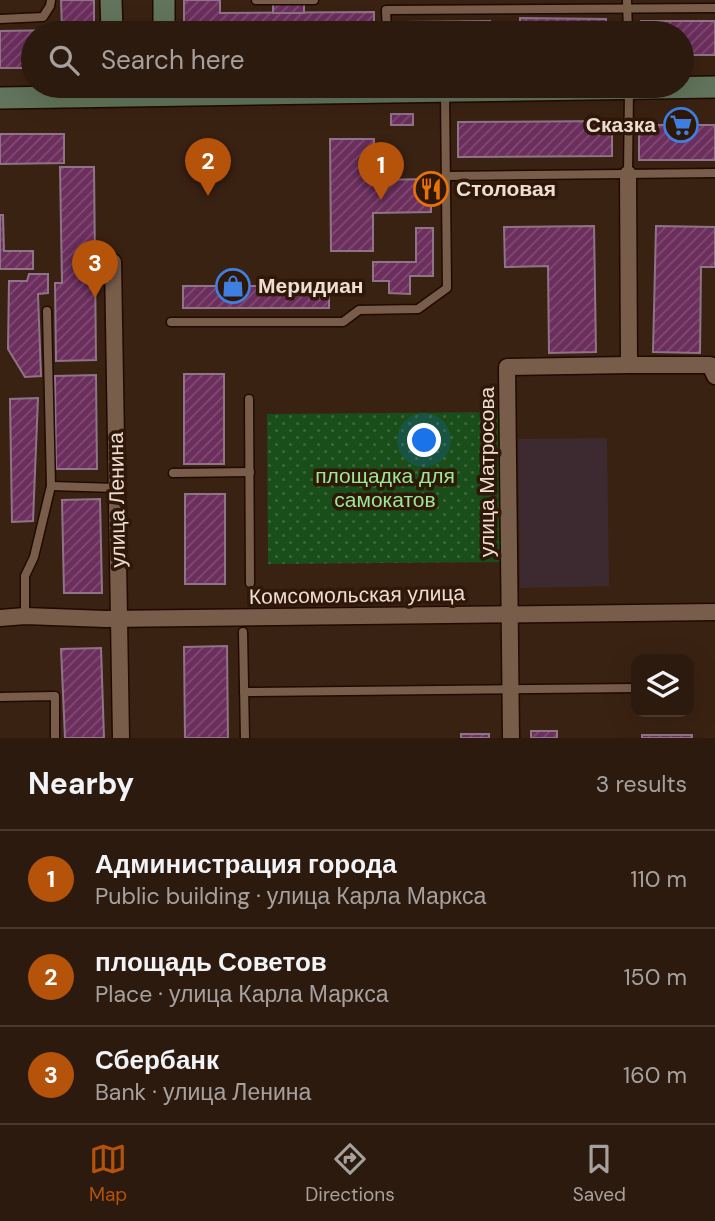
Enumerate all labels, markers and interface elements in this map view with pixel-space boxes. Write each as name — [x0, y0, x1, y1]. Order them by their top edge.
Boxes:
search box — [21, 21, 694, 98]
icon: search — [45, 41, 83, 79]
text: Search here — [101, 43, 244, 77]
supermarket icon: Сказка — [662, 106, 700, 144]
place label: Сказка — [586, 111, 656, 139]
pin: 2 — [185, 138, 231, 196]
pin: 1 — [358, 142, 404, 200]
restaurant icon: Столовая — [412, 170, 450, 208]
place label: Столовая — [456, 175, 556, 203]
pin: 3 — [72, 240, 118, 298]
shop icon: Меридиан — [214, 267, 252, 305]
place label: Меридиан — [258, 272, 364, 300]
street label: улица Матросова — [473, 387, 501, 557]
your location — [407, 423, 441, 457]
street label: улица Ленина — [102, 432, 132, 568]
park label: площадка для самокатов — [315, 462, 455, 514]
street label: Комсомольская улица — [249, 579, 466, 611]
map controls — [631, 654, 694, 717]
button: layers — [631, 654, 694, 717]
text: Nearby — [28, 764, 134, 803]
text: 3 results — [596, 769, 687, 799]
text: Администрация города — [95, 847, 397, 881]
text: 1 — [47, 864, 55, 894]
text: 110 m — [630, 864, 687, 894]
text: Public building · улица Карла Маркса — [95, 881, 486, 911]
text: площадь Советов — [95, 945, 327, 979]
text: 2 — [44, 962, 58, 992]
text: 150 m — [623, 962, 687, 992]
text: Place · улица Карла Маркса — [95, 979, 388, 1009]
text: Сбербанк — [95, 1043, 219, 1077]
text: 3 — [44, 1060, 58, 1090]
text: 160 m — [623, 1060, 687, 1090]
text: Bank · улица Ленина — [95, 1077, 311, 1107]
tab: Map — [89, 1140, 127, 1207]
tab: Directions — [305, 1140, 395, 1207]
tab: Saved — [573, 1140, 626, 1207]

